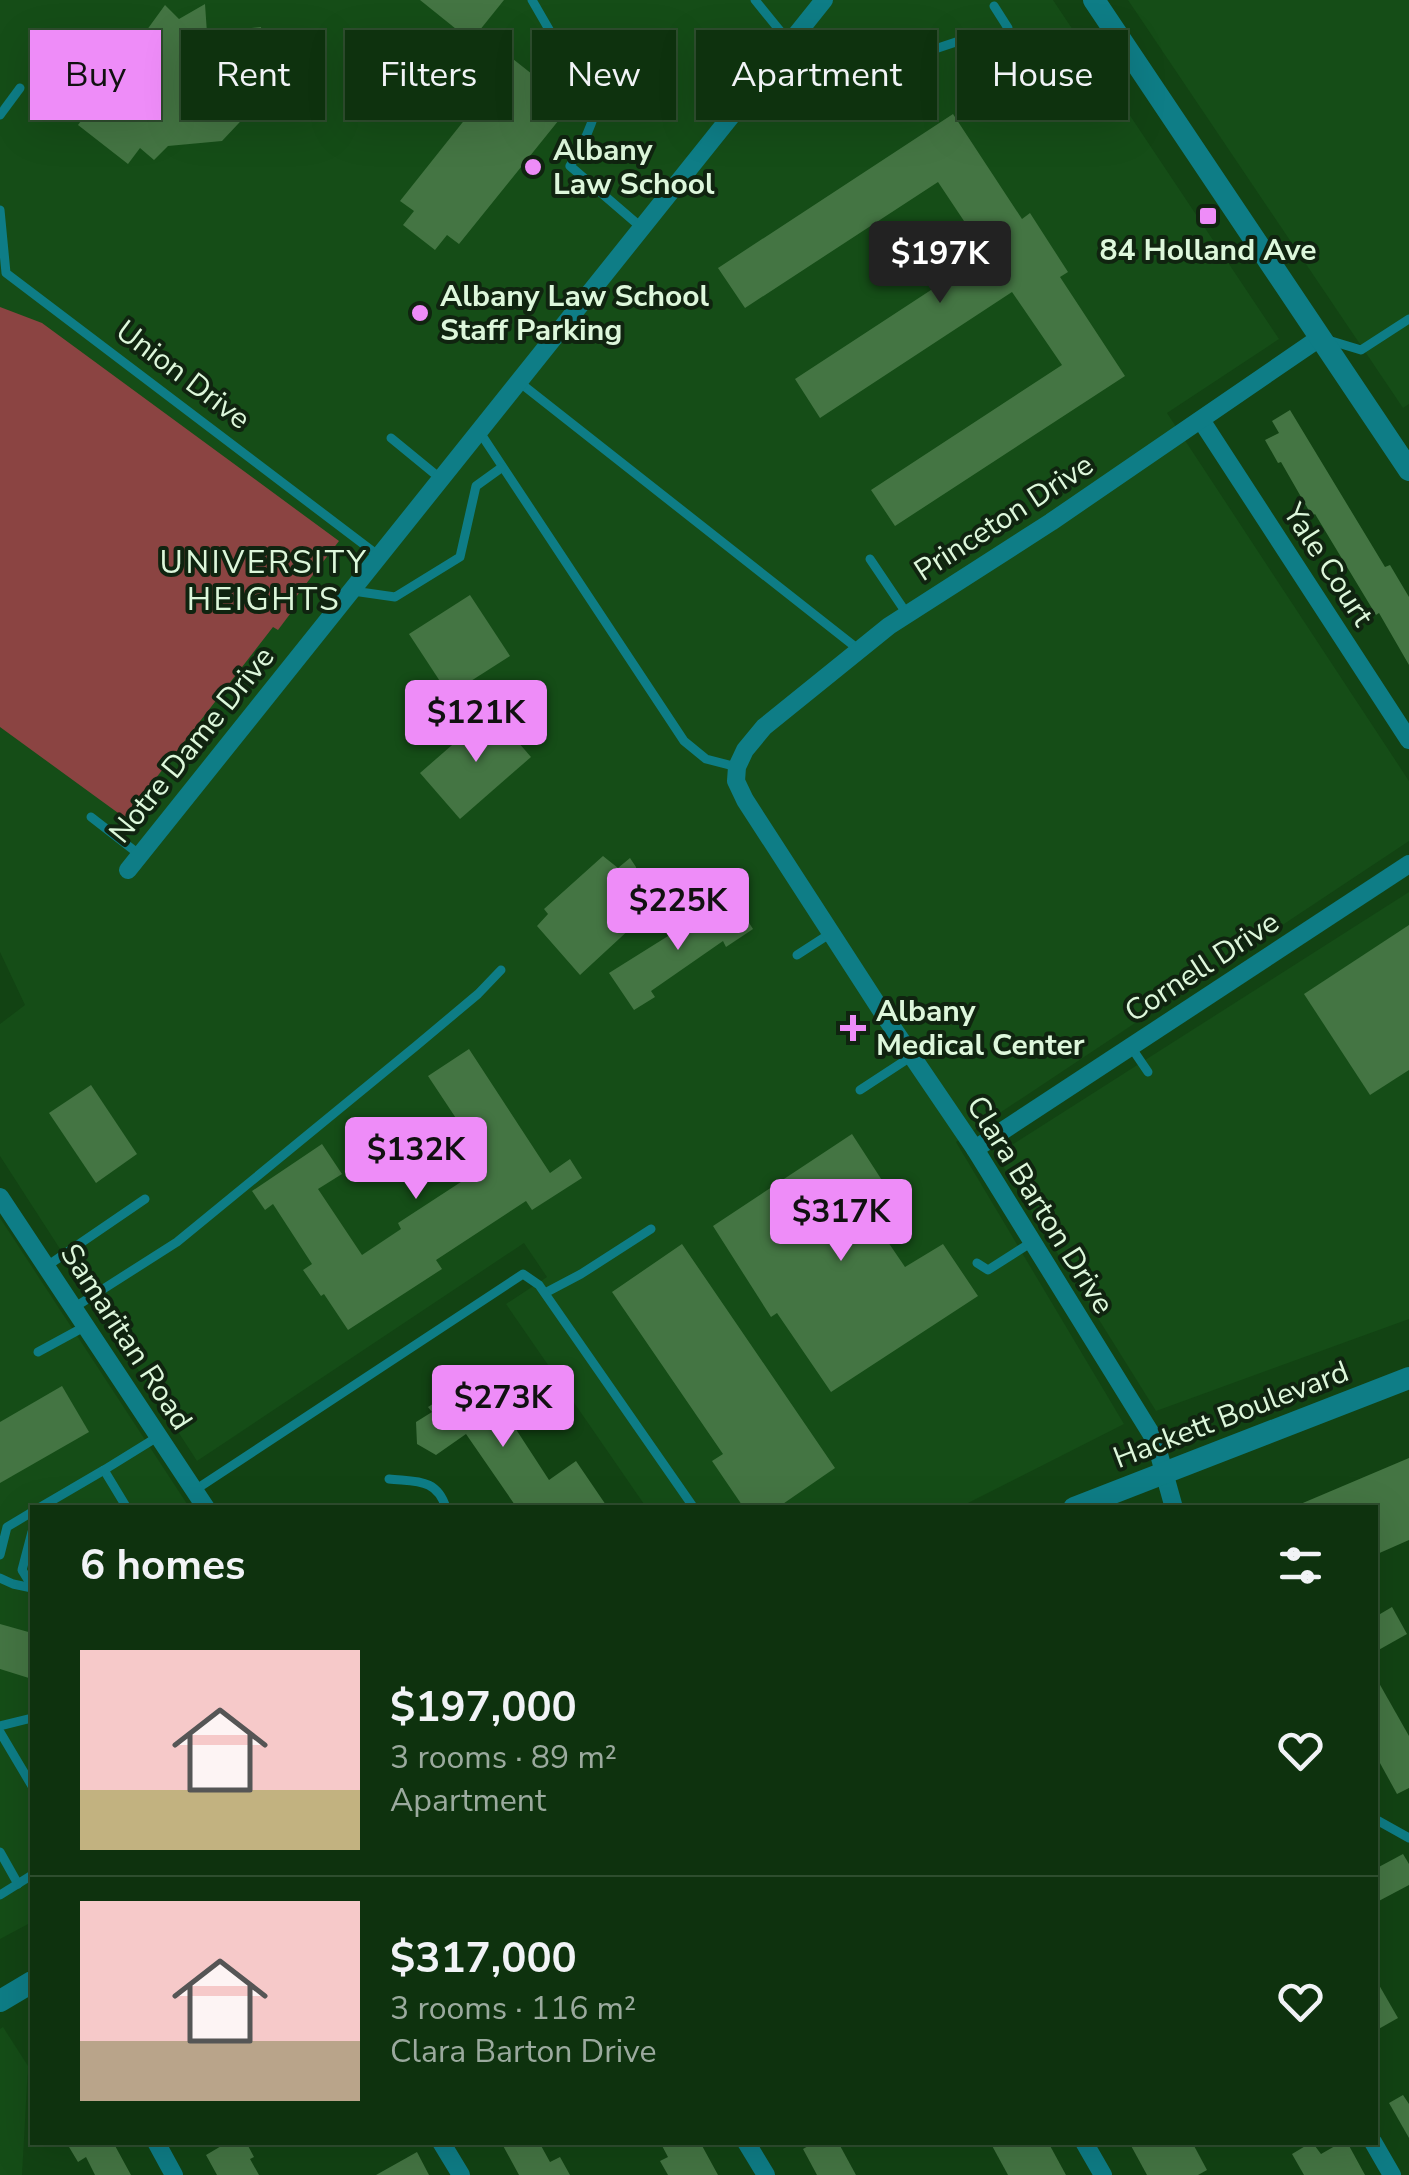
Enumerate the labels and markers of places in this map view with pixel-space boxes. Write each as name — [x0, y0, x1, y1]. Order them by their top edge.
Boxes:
place label: Albany Law School — [553, 130, 715, 205]
marker: Albany Law School — [522, 156, 544, 178]
marker: 84 Holland Ave — [1197, 205, 1219, 227]
pin: $197K — [870, 221, 1010, 306]
place label: 84 Holland Ave — [1099, 230, 1317, 271]
place label: Albany Law School Staff Parking — [440, 276, 710, 351]
marker: Albany Law School Staff Parking — [409, 302, 431, 324]
pin: $121K — [406, 680, 546, 765]
pin: $225K — [608, 868, 748, 953]
place label: Albany Medical Center — [876, 991, 1085, 1066]
marker: Albany Medical Center — [840, 1015, 866, 1041]
pin: $132K — [346, 1117, 486, 1202]
pin: $317K — [771, 1179, 911, 1264]
pin: $273K — [433, 1365, 573, 1450]

